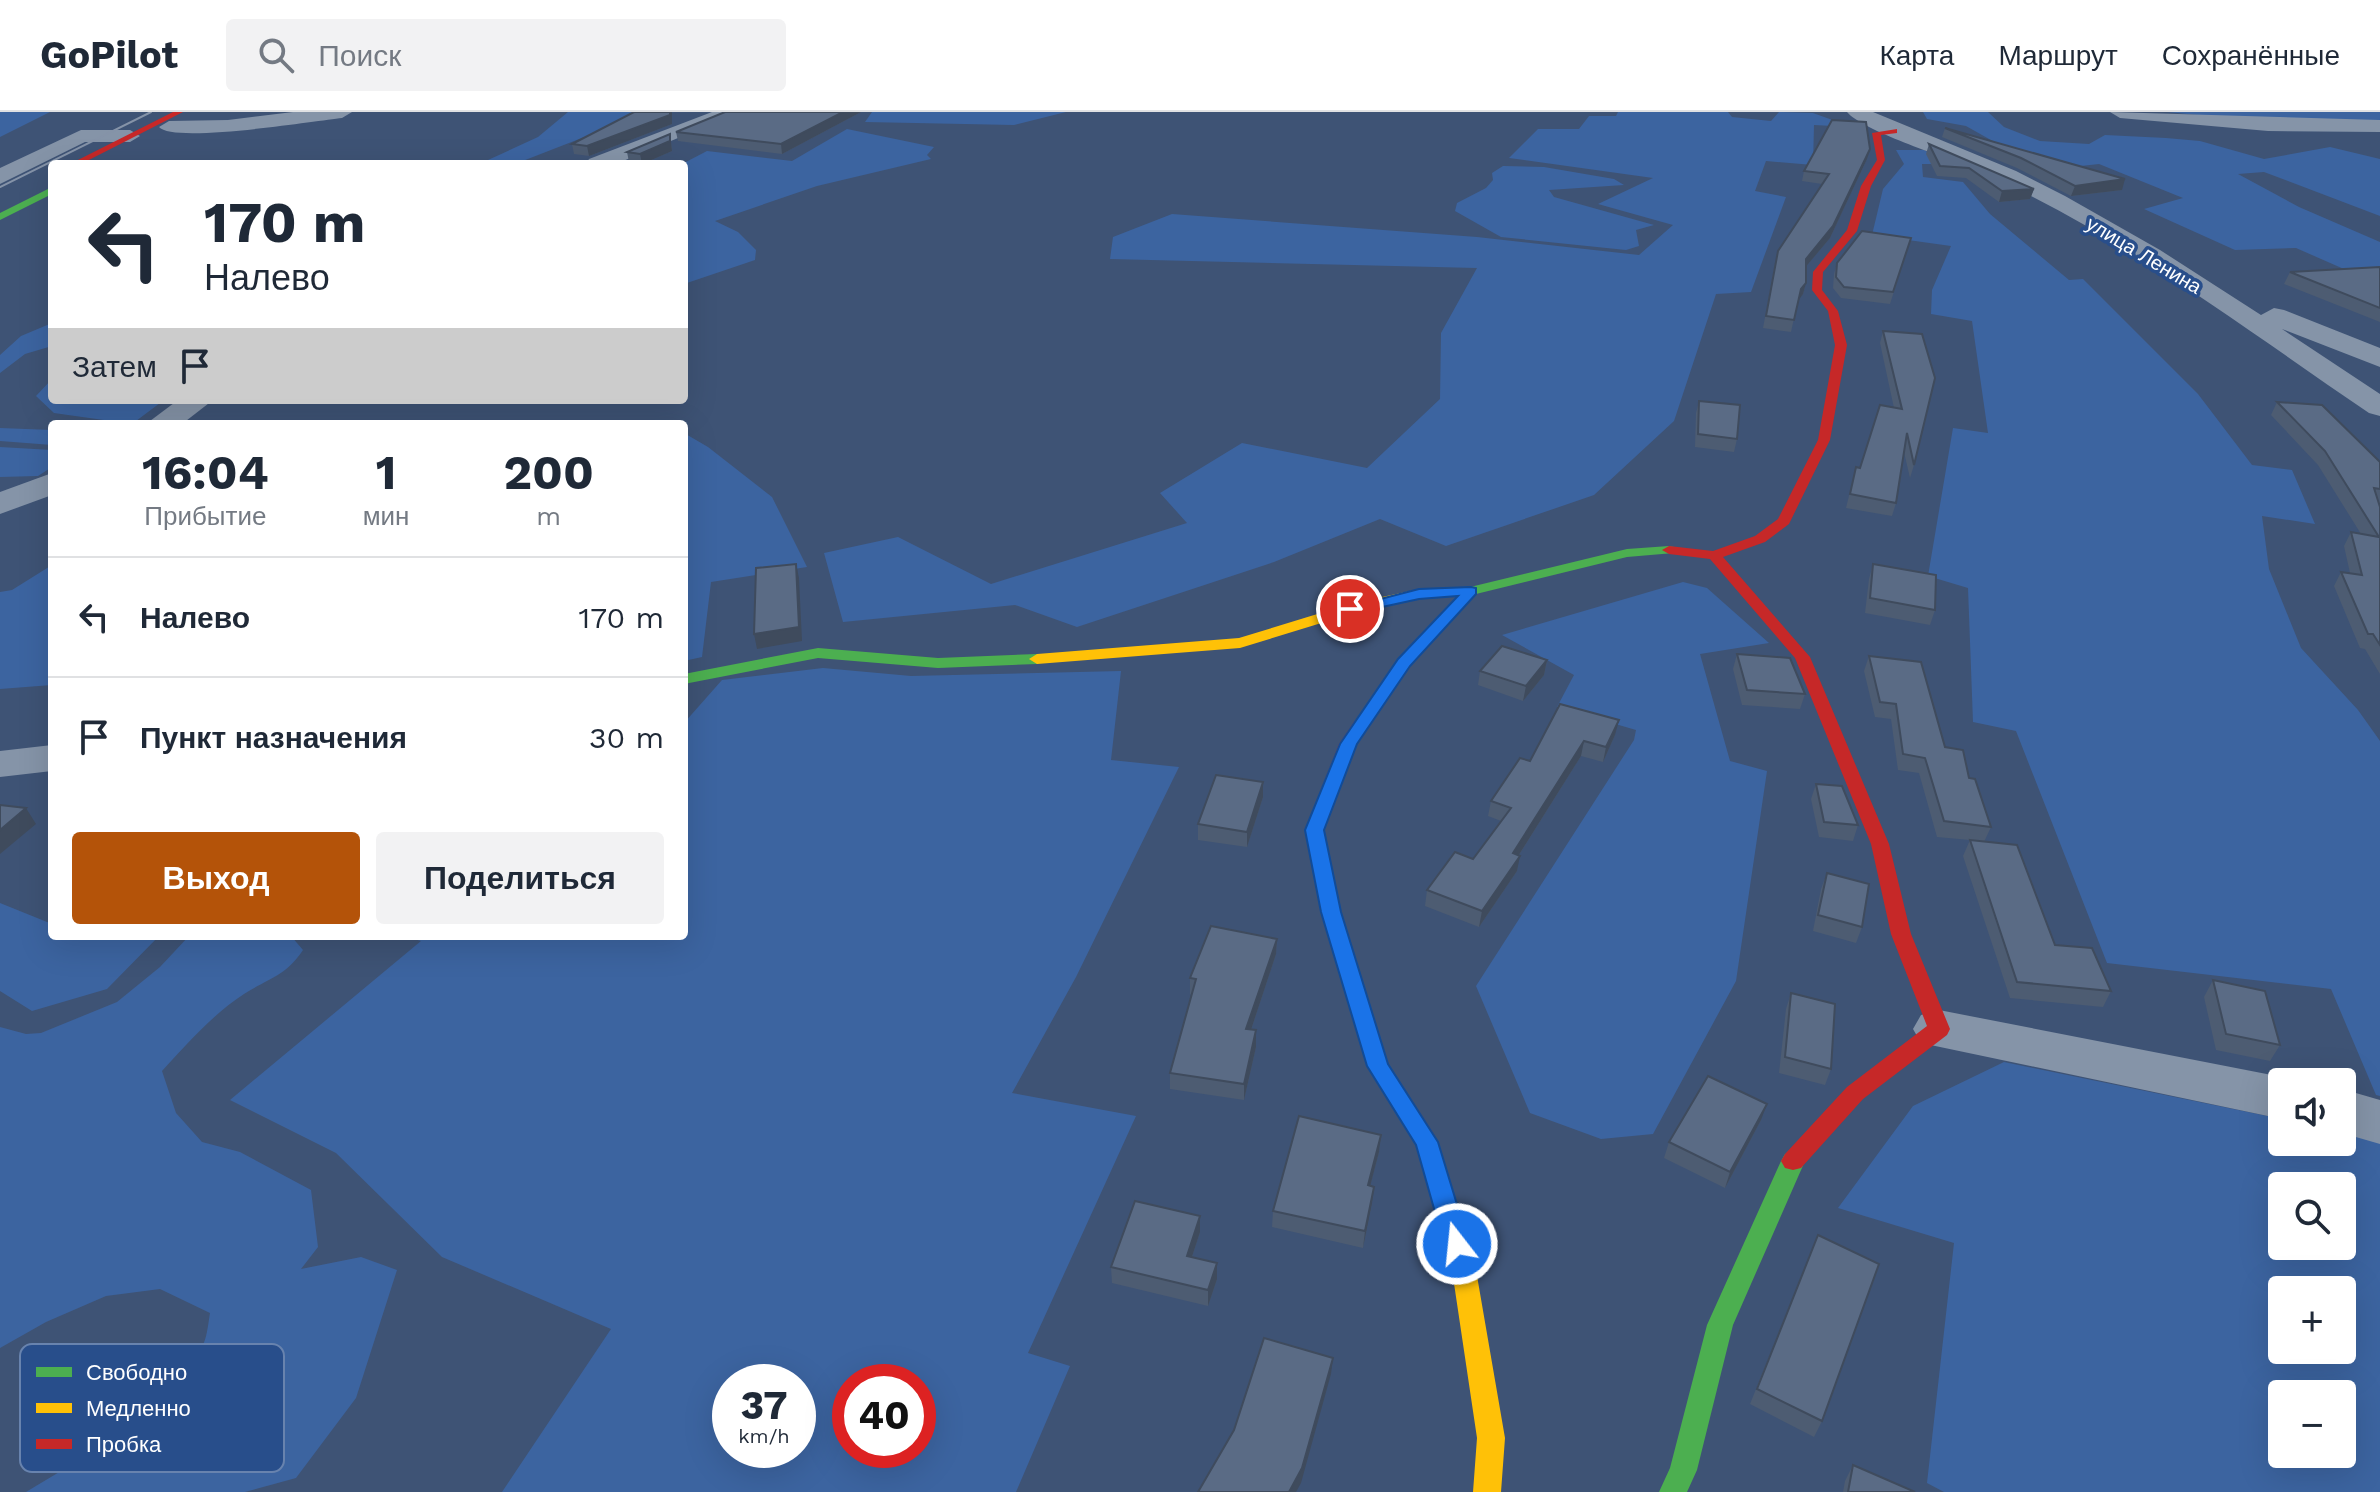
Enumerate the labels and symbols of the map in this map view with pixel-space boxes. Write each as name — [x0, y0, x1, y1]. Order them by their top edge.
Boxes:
street label: улица Ленина — [2082, 211, 2207, 299]
pin — [1316, 575, 1384, 643]
position arrow — [1415, 1202, 1499, 1286]
legend — [20, 1344, 284, 1472]
text: Свободно — [86, 1360, 187, 1385]
speed limit sign: 40 — [832, 1364, 936, 1468]
text: Медленно — [86, 1396, 191, 1421]
text: Пробка — [86, 1432, 162, 1457]

